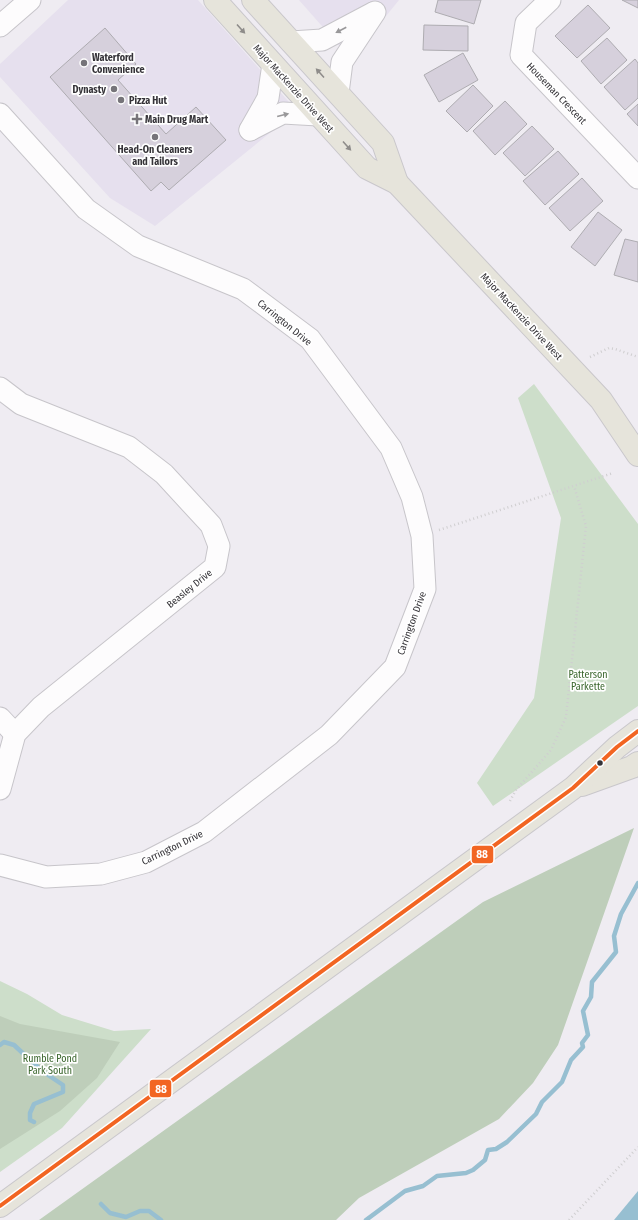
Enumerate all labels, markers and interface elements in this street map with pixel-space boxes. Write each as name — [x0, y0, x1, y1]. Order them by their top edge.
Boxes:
one-way arrow — [236, 24, 246, 34]
one-way arrow — [335, 26, 347, 33]
street label: Major MacKenzie Drive West — [251, 42, 336, 136]
place label: Waterford Convenience — [92, 52, 145, 76]
marker: Waterford Convenience — [79, 58, 89, 68]
street label: Houseman Crescent — [524, 60, 589, 127]
one-way arrow — [315, 68, 324, 78]
place label: Dynasty — [73, 84, 106, 96]
marker: Dynasty — [109, 84, 119, 94]
marker: Pizza Hut — [116, 95, 126, 105]
place label: Pizza Hut — [129, 95, 168, 107]
one-way arrow — [276, 112, 289, 118]
marker: Main Drug Mart — [132, 114, 142, 124]
place label: Main Drug Mart — [145, 114, 209, 126]
marker: Head-On Cleaners and Tailors — [150, 132, 160, 142]
one-way arrow — [342, 141, 352, 151]
place label: Head-On Cleaners and Tailors — [118, 144, 193, 168]
street label: Major MacKenzie Drive West — [478, 271, 565, 363]
street label: Carrington Drive — [255, 297, 314, 348]
street label: Beasley Drive — [165, 567, 215, 611]
street label: Carrington Drive — [395, 590, 429, 657]
park label: Patterson Parkette — [568, 669, 608, 693]
unlabelled marker — [595, 758, 605, 768]
street label: Carrington Drive — [140, 828, 205, 868]
line badge: 88 — [471, 845, 494, 864]
text: 88 — [476, 848, 488, 861]
park label: Rumble Pond Park South — [23, 1053, 77, 1077]
line badge: 88 — [149, 1079, 172, 1098]
text: 88 — [155, 1083, 167, 1096]

